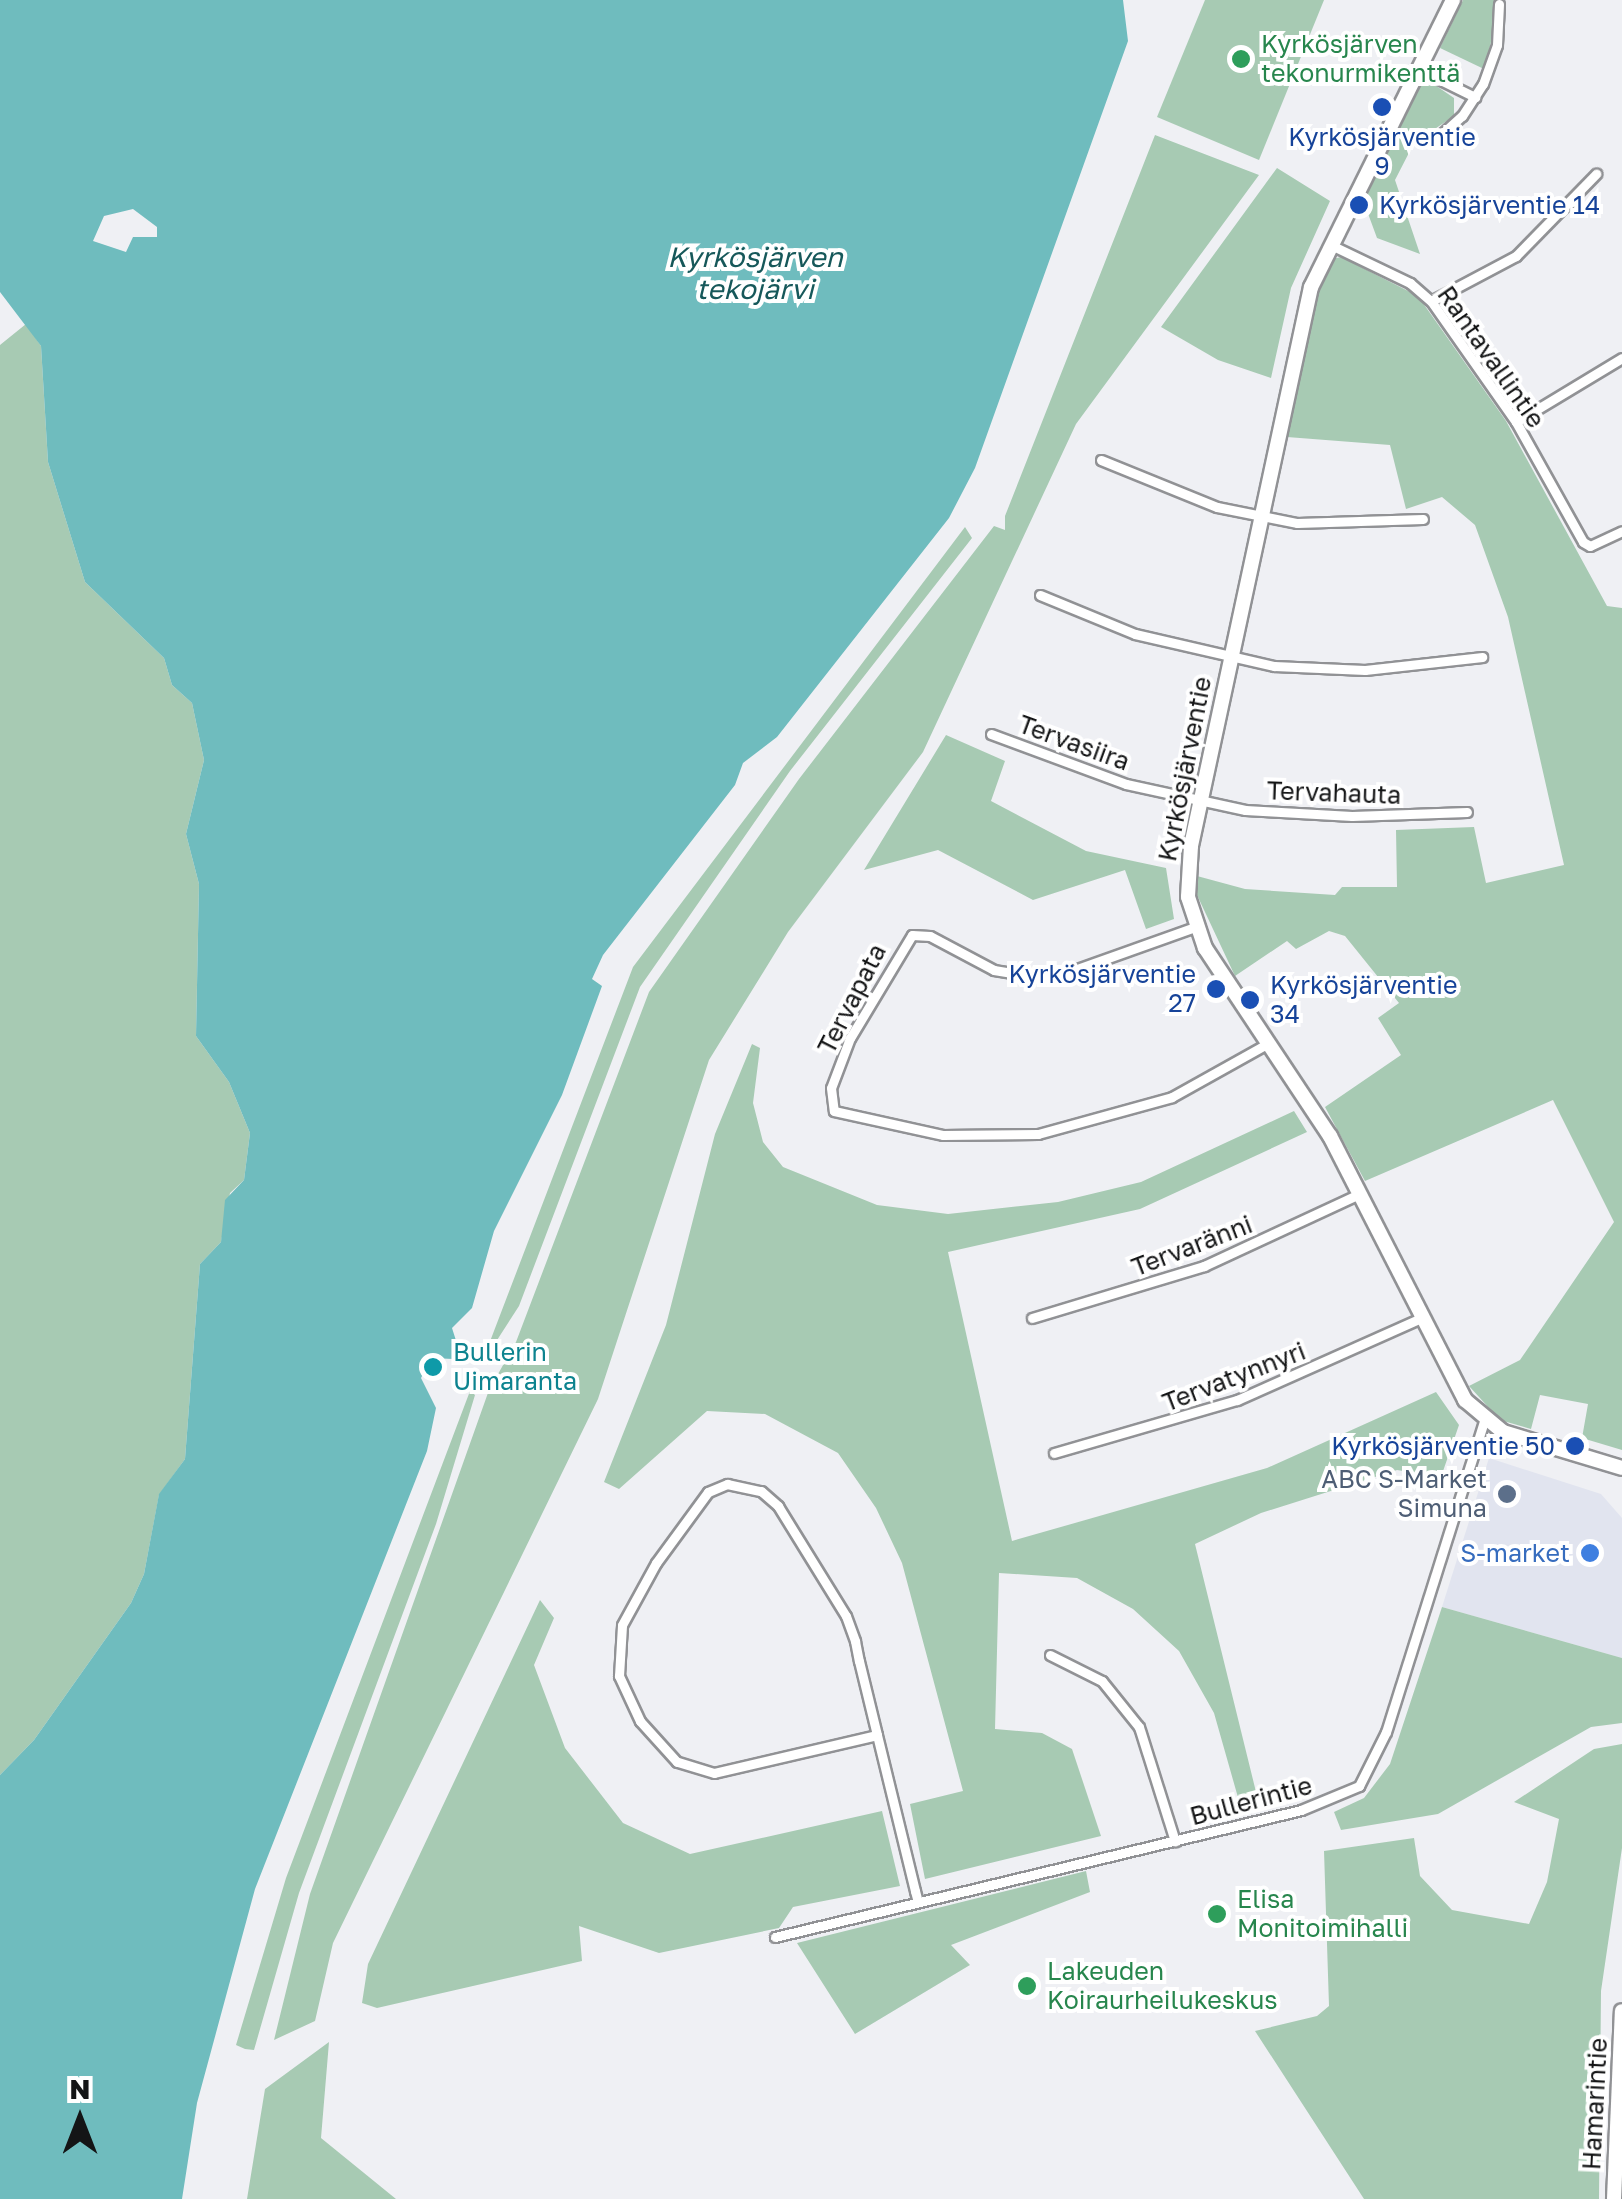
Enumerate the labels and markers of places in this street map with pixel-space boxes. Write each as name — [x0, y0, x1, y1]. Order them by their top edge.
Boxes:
place label: Kyrkösjärven tekonurmikenttä — [1261, 30, 1460, 89]
marker: Kyrkösjärven tekonurmikenttä — [1230, 48, 1252, 70]
marker: Kyrkösjärventie 9 — [1371, 96, 1393, 118]
place label: Kyrkösjärventie 9 — [1288, 123, 1476, 182]
place label: Kyrkösjärventie 14 — [1379, 190, 1600, 220]
marker: Kyrkösjärventie 14 — [1348, 194, 1370, 216]
place label: Kyrkösjärventie 27 — [1008, 960, 1196, 1019]
place label: Kyrkösjärventie 34 — [1270, 971, 1458, 1030]
marker: Kyrkösjärventie 27 — [1205, 978, 1227, 1000]
marker: Kyrkösjärventie 34 — [1239, 989, 1261, 1011]
place label: Bullerin Uimaranta — [453, 1338, 577, 1397]
marker: Bullerin Uimaranta — [422, 1356, 444, 1378]
place label: Kyrkösjärventie 50 — [1331, 1431, 1555, 1461]
marker: Kyrkösjärventie 50 — [1564, 1435, 1586, 1457]
place label: ABC S-Market Simuna — [1321, 1465, 1487, 1524]
marker: ABC S-Market Simuna — [1496, 1483, 1518, 1505]
place label: S-market — [1460, 1538, 1570, 1568]
marker: S-market — [1579, 1542, 1601, 1564]
place label: Elisa Monitoimihalli — [1237, 1885, 1408, 1944]
marker: Elisa Monitoimihalli — [1206, 1903, 1228, 1925]
place label: Lakeuden Koiraurheilukeskus — [1047, 1957, 1278, 2016]
marker: Lakeuden Koiraurheilukeskus — [1016, 1975, 1038, 1997]

